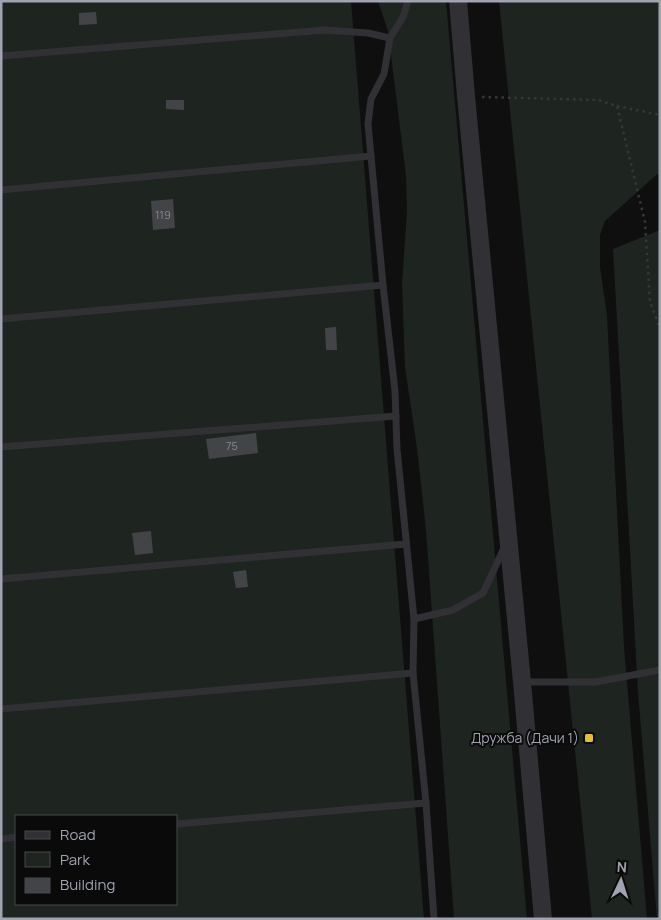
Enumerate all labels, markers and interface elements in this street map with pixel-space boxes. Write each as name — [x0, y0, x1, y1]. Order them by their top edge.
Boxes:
house number: 119 — [155, 207, 171, 222]
house number: 75 — [226, 438, 238, 453]
place label: Дружба (Дачи 1) — [471, 728, 579, 747]
marker: Дружба (Дачи 1) — [583, 732, 595, 744]
legend — [15, 815, 178, 905]
text: Road — [60, 824, 96, 845]
text: Park — [60, 849, 90, 870]
north arrow — [596, 855, 646, 905]
text: N — [616, 857, 628, 876]
text: Building — [60, 874, 115, 895]

